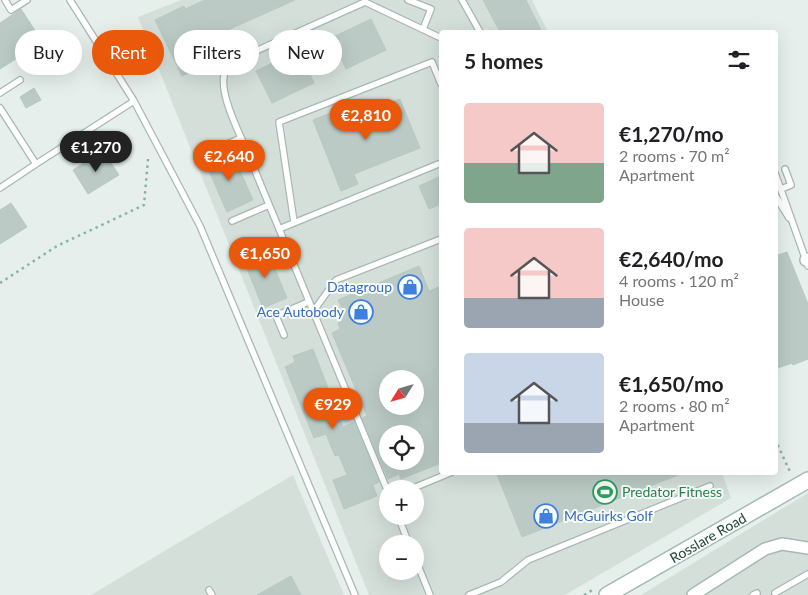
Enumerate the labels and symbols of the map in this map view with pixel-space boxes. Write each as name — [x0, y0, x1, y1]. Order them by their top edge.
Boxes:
pin: €2,810 — [325, 98, 407, 141]
pin: €1,270 — [55, 130, 137, 173]
pin: €2,640 — [188, 140, 270, 182]
pin: €1,650 — [224, 236, 306, 279]
shop icon: Datagroup — [397, 274, 423, 300]
place label: Datagroup — [327, 278, 392, 295]
shop icon: Ace Autobody — [348, 299, 374, 325]
place label: Ace Autobody — [257, 303, 345, 320]
north arrow — [379, 370, 424, 415]
pin: €929 — [303, 388, 363, 430]
sports icon: Predator Fitness — [592, 479, 618, 505]
place label: Predator Fitness — [622, 483, 722, 500]
shop icon: McGuirks Golf — [533, 503, 559, 529]
place label: McGuirks Golf — [564, 507, 653, 524]
street label: Rosslare Road — [666, 509, 749, 566]

